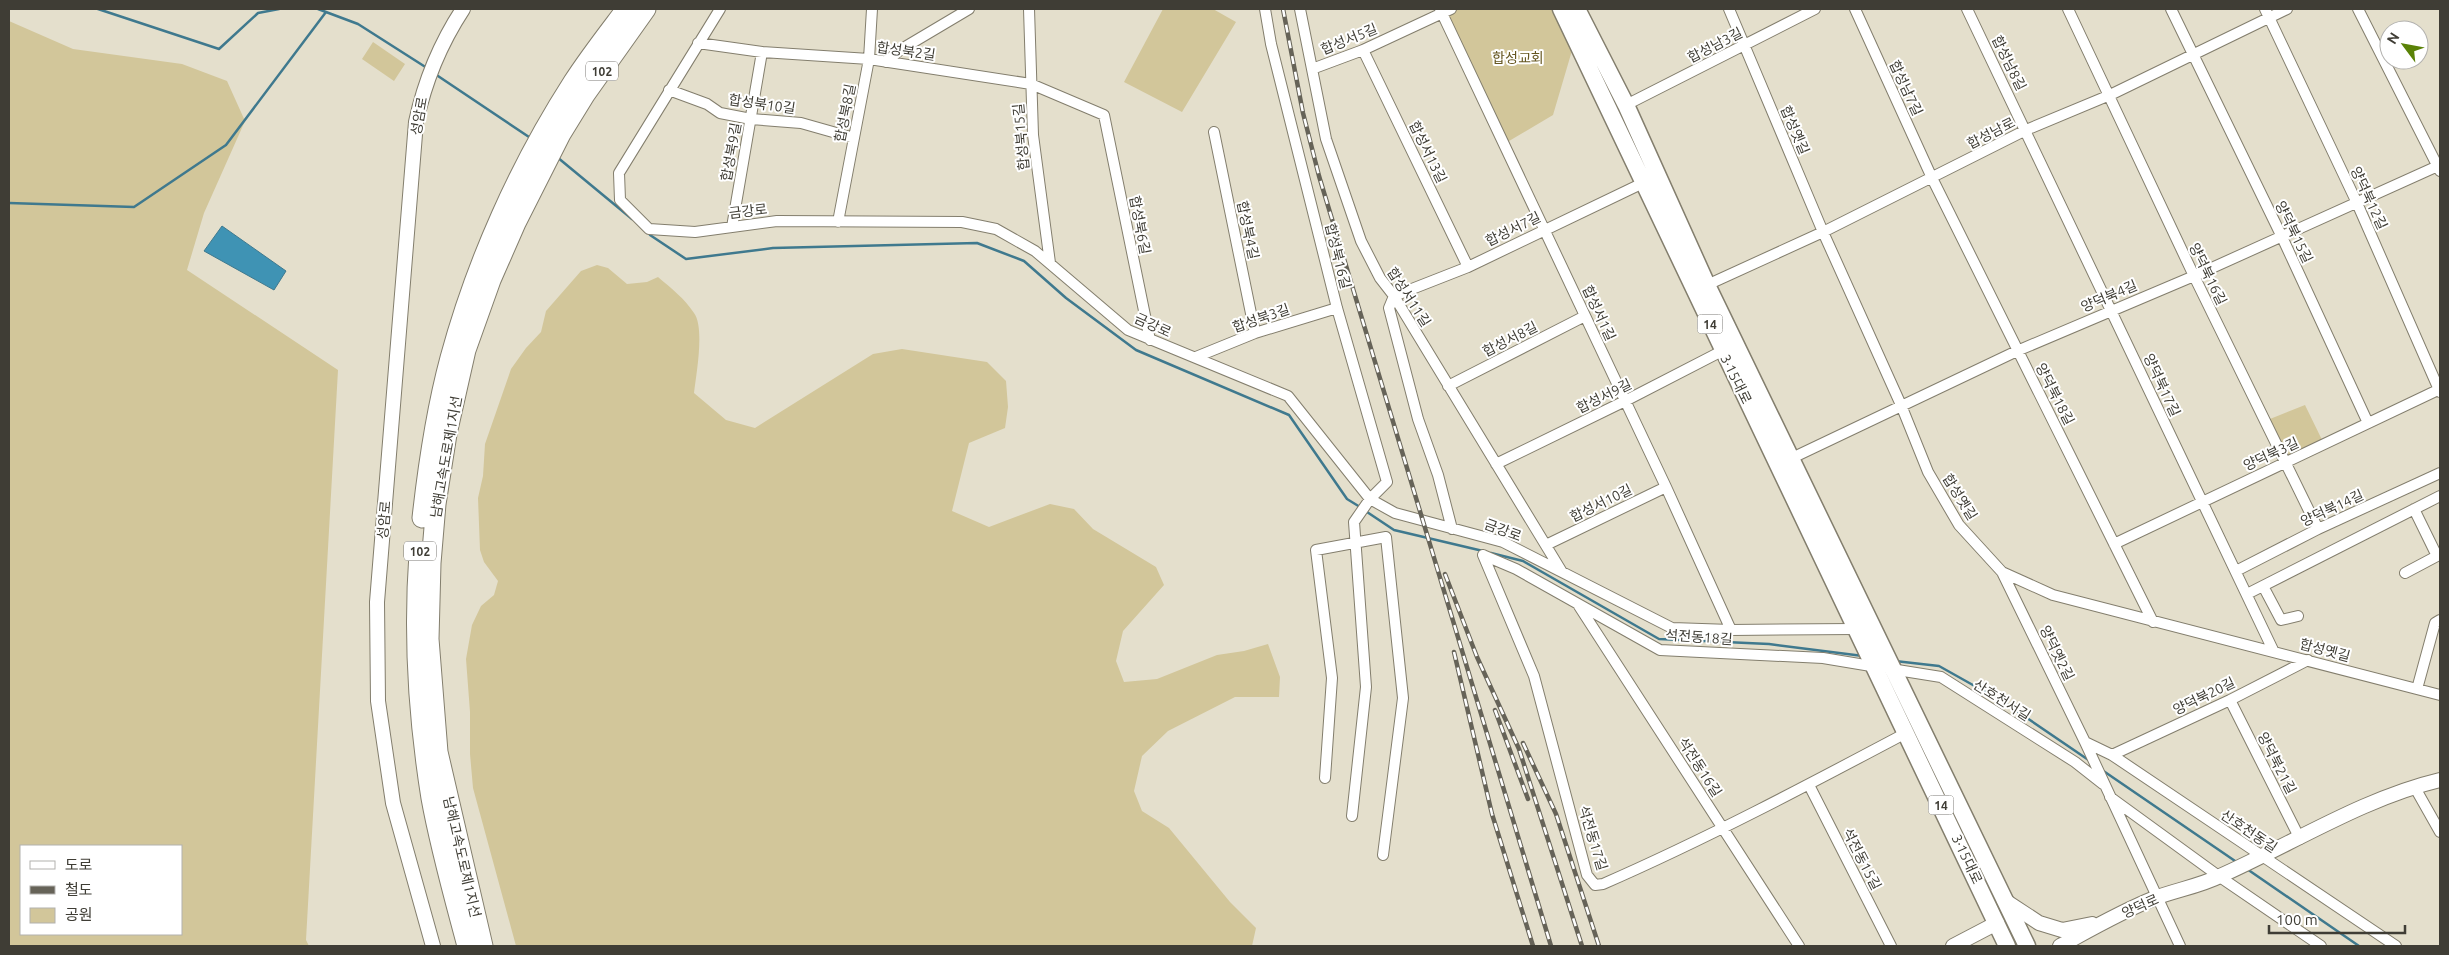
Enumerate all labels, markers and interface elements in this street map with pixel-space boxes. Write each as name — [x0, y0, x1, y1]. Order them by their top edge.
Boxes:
street label: 합성서5길 — [1318, 20, 1380, 58]
north arrow — [2379, 20, 2429, 70]
street label: 합성남3길 — [1685, 24, 1745, 66]
text: N — [2383, 29, 2403, 47]
street label: 합성남8길 — [1989, 33, 2029, 93]
street label: 합성북2길 — [875, 39, 937, 63]
park label: 합성교회 — [1492, 50, 1544, 66]
street label: 합성남7길 — [1886, 58, 1926, 118]
road number: 102 — [586, 61, 618, 80]
street label: 합성북8길 — [831, 82, 859, 144]
street label: 합성북10길 — [728, 91, 796, 117]
street label: 성암로 — [408, 95, 430, 136]
street label: 합성북15길 — [1010, 103, 1032, 171]
street label: 합성옛길 — [1778, 103, 1812, 157]
street label: 합성남로 — [1964, 114, 2018, 152]
street label: 합성서13길 — [1406, 118, 1450, 186]
street label: 합성북9길 — [718, 121, 744, 183]
street label: 양덕북12길 — [2348, 164, 2390, 232]
street label: 합성북6길 — [1126, 194, 1154, 256]
street label: 양덕북15길 — [2272, 198, 2316, 266]
street label: 합성북4길 — [1234, 199, 1262, 261]
street label: 금강로 — [728, 201, 768, 221]
street label: 합성서7길 — [1483, 209, 1543, 249]
street label: 합성북16길 — [1322, 221, 1354, 291]
street label: 양덕북16길 — [2186, 240, 2230, 308]
street label: 합성서11길 — [1384, 264, 1434, 330]
street label: 양덕북4길 — [2079, 277, 2139, 315]
street label: 합성서1길 — [1579, 283, 1619, 343]
street label: 합성북3길 — [1230, 301, 1292, 335]
street label: 금강로 — [1132, 310, 1174, 340]
road number: 14 — [1698, 314, 1722, 334]
street label: 합성서8길 — [1480, 318, 1540, 360]
street label: 양덕북17길 — [2141, 351, 2183, 419]
street label: 3·15대로 — [1717, 352, 1755, 406]
street label: 양덕북18길 — [2033, 360, 2077, 428]
street label: 합성서9길 — [1574, 376, 1634, 416]
street label: 남해고속도로제1지선 — [427, 395, 465, 519]
street label: 양덕북3길 — [2241, 434, 2301, 474]
street label: 합성옛길 — [1940, 471, 1980, 523]
street label: 합성서10길 — [1567, 481, 1635, 525]
street label: 양덕북14길 — [2298, 487, 2366, 529]
street label: 성암로 — [374, 500, 394, 540]
street label: 금강로 — [1482, 516, 1524, 544]
road number: 102 — [404, 542, 436, 560]
street label: 양덕옛2길 — [2037, 623, 2077, 683]
street label: 석전동18길 — [1665, 627, 1733, 647]
street label: 합성옛길 — [2298, 636, 2352, 664]
street label: 양덕북20길 — [2170, 674, 2238, 718]
street label: 산호천서길 — [1970, 676, 2034, 724]
street label: 양덕북21길 — [2255, 729, 2299, 797]
street label: 석전동16길 — [1675, 734, 1725, 800]
street label: 남해고속도로제1지선 — [440, 795, 484, 919]
road number: 14 — [1928, 796, 1954, 814]
street label: 석전동17길 — [1576, 803, 1610, 873]
street label: 산호천동길 — [2218, 806, 2280, 856]
street label: 석전동15길 — [1840, 825, 1884, 893]
street label: 3·15대로 — [1949, 832, 1985, 886]
legend — [20, 845, 182, 935]
text: 도로 — [65, 856, 93, 873]
text: 철도 — [65, 881, 93, 898]
street label: 양덕로 — [2119, 891, 2161, 921]
scale bar — [2269, 902, 2405, 934]
text: 공원 — [65, 906, 93, 923]
text: 100 m — [2276, 911, 2318, 928]

